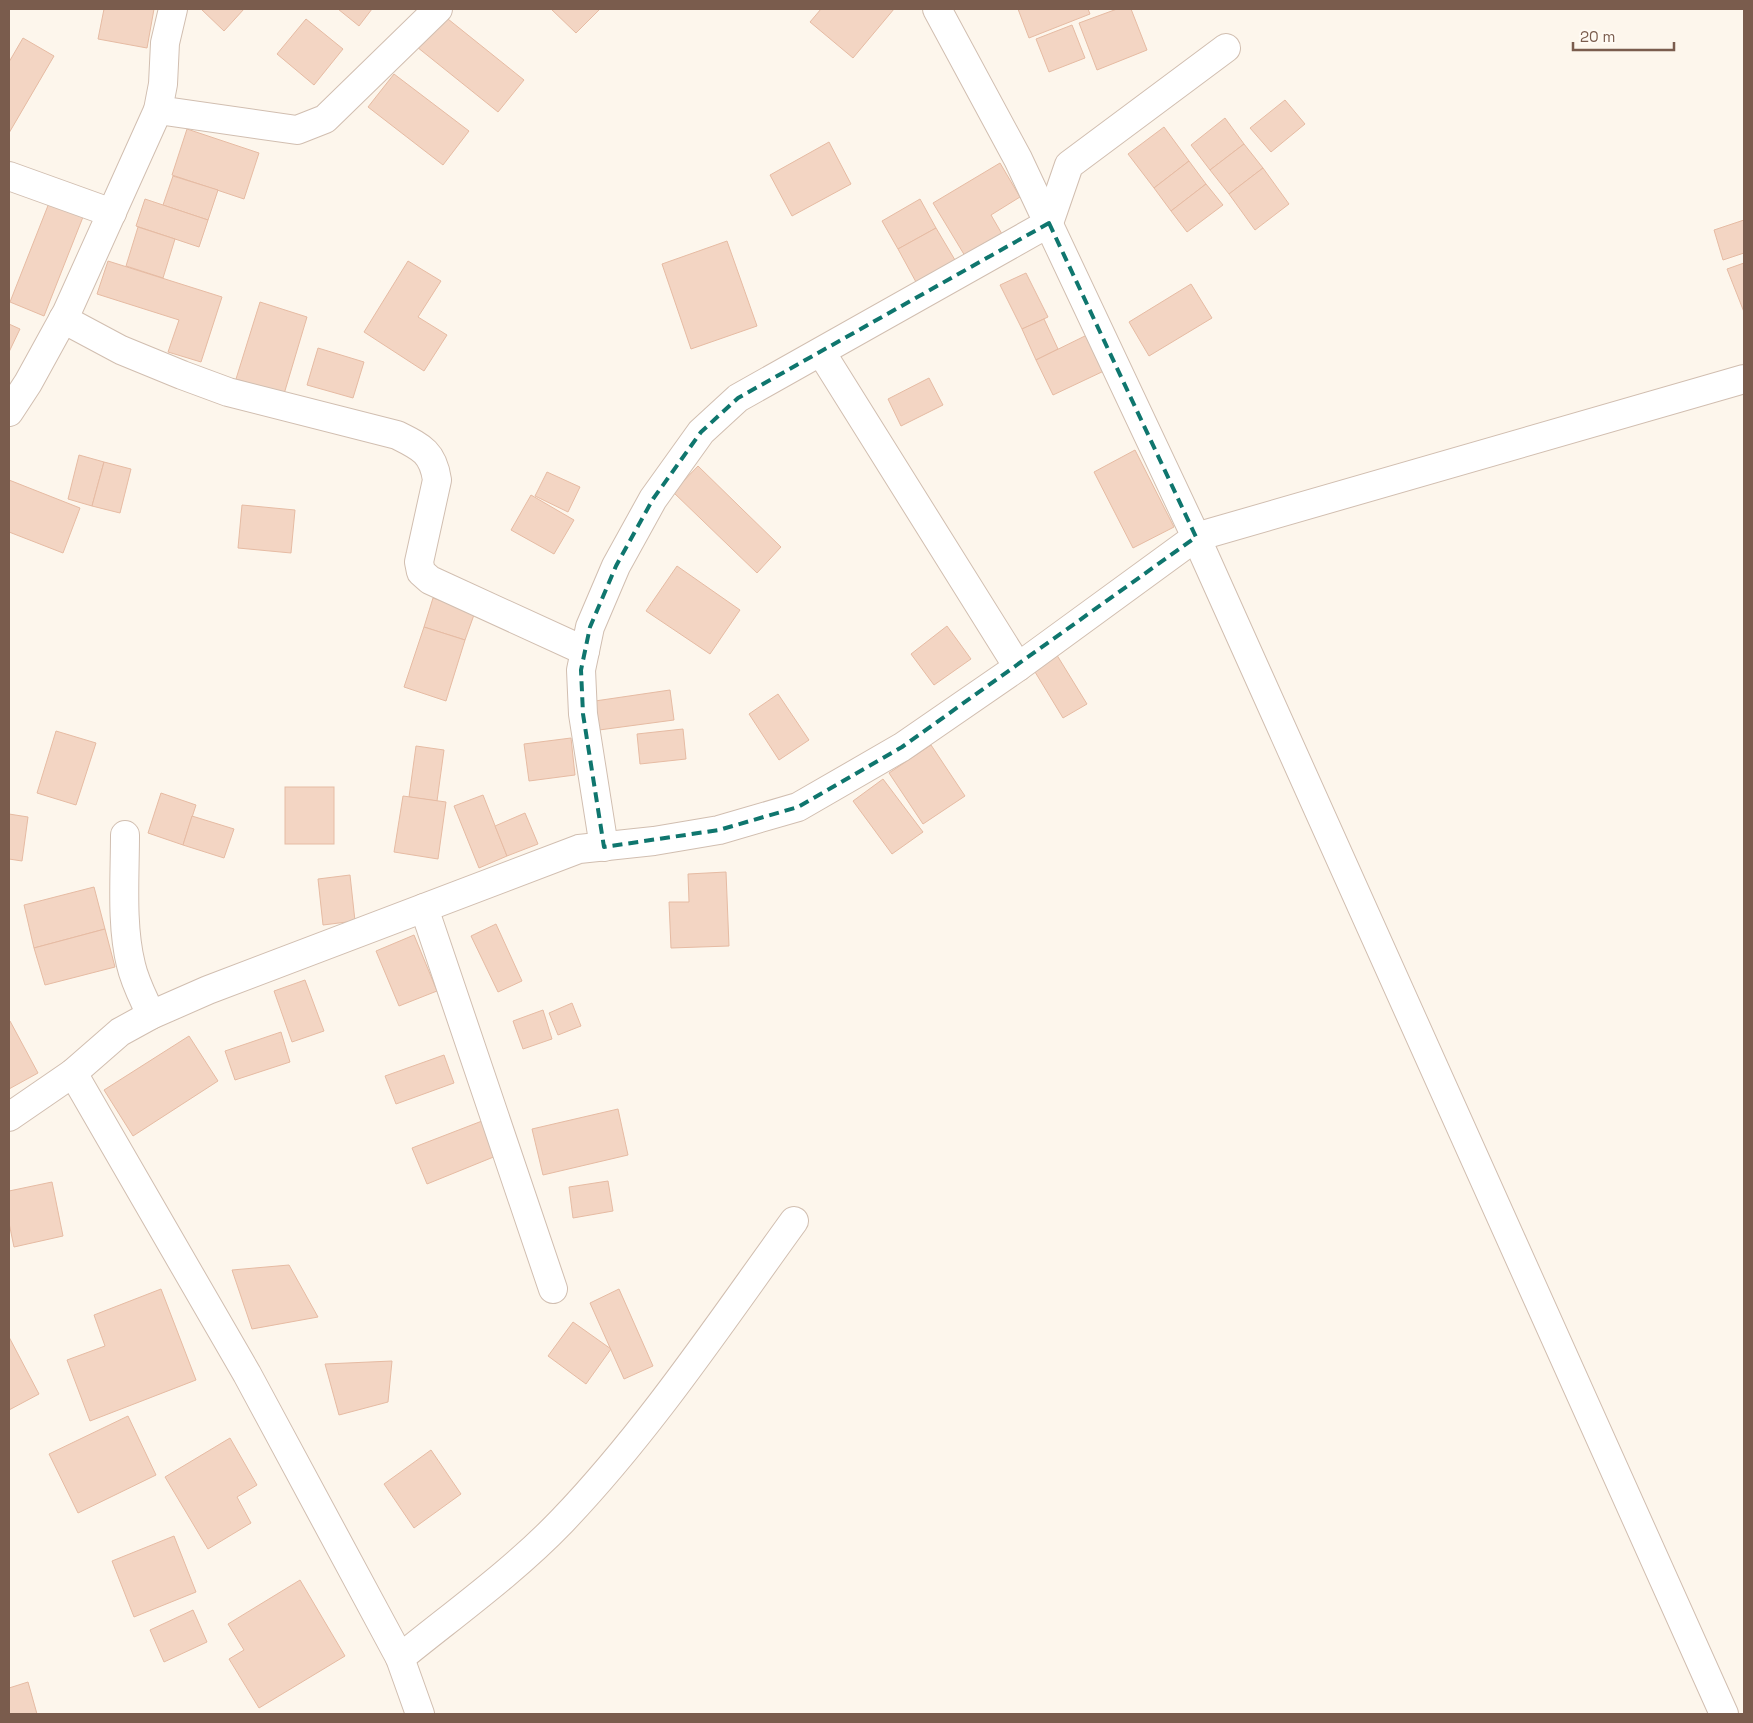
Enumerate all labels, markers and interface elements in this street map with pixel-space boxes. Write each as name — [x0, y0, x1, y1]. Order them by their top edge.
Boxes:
scale bar — [1573, 20, 1674, 52]
text: 20 m — [1580, 27, 1615, 46]

